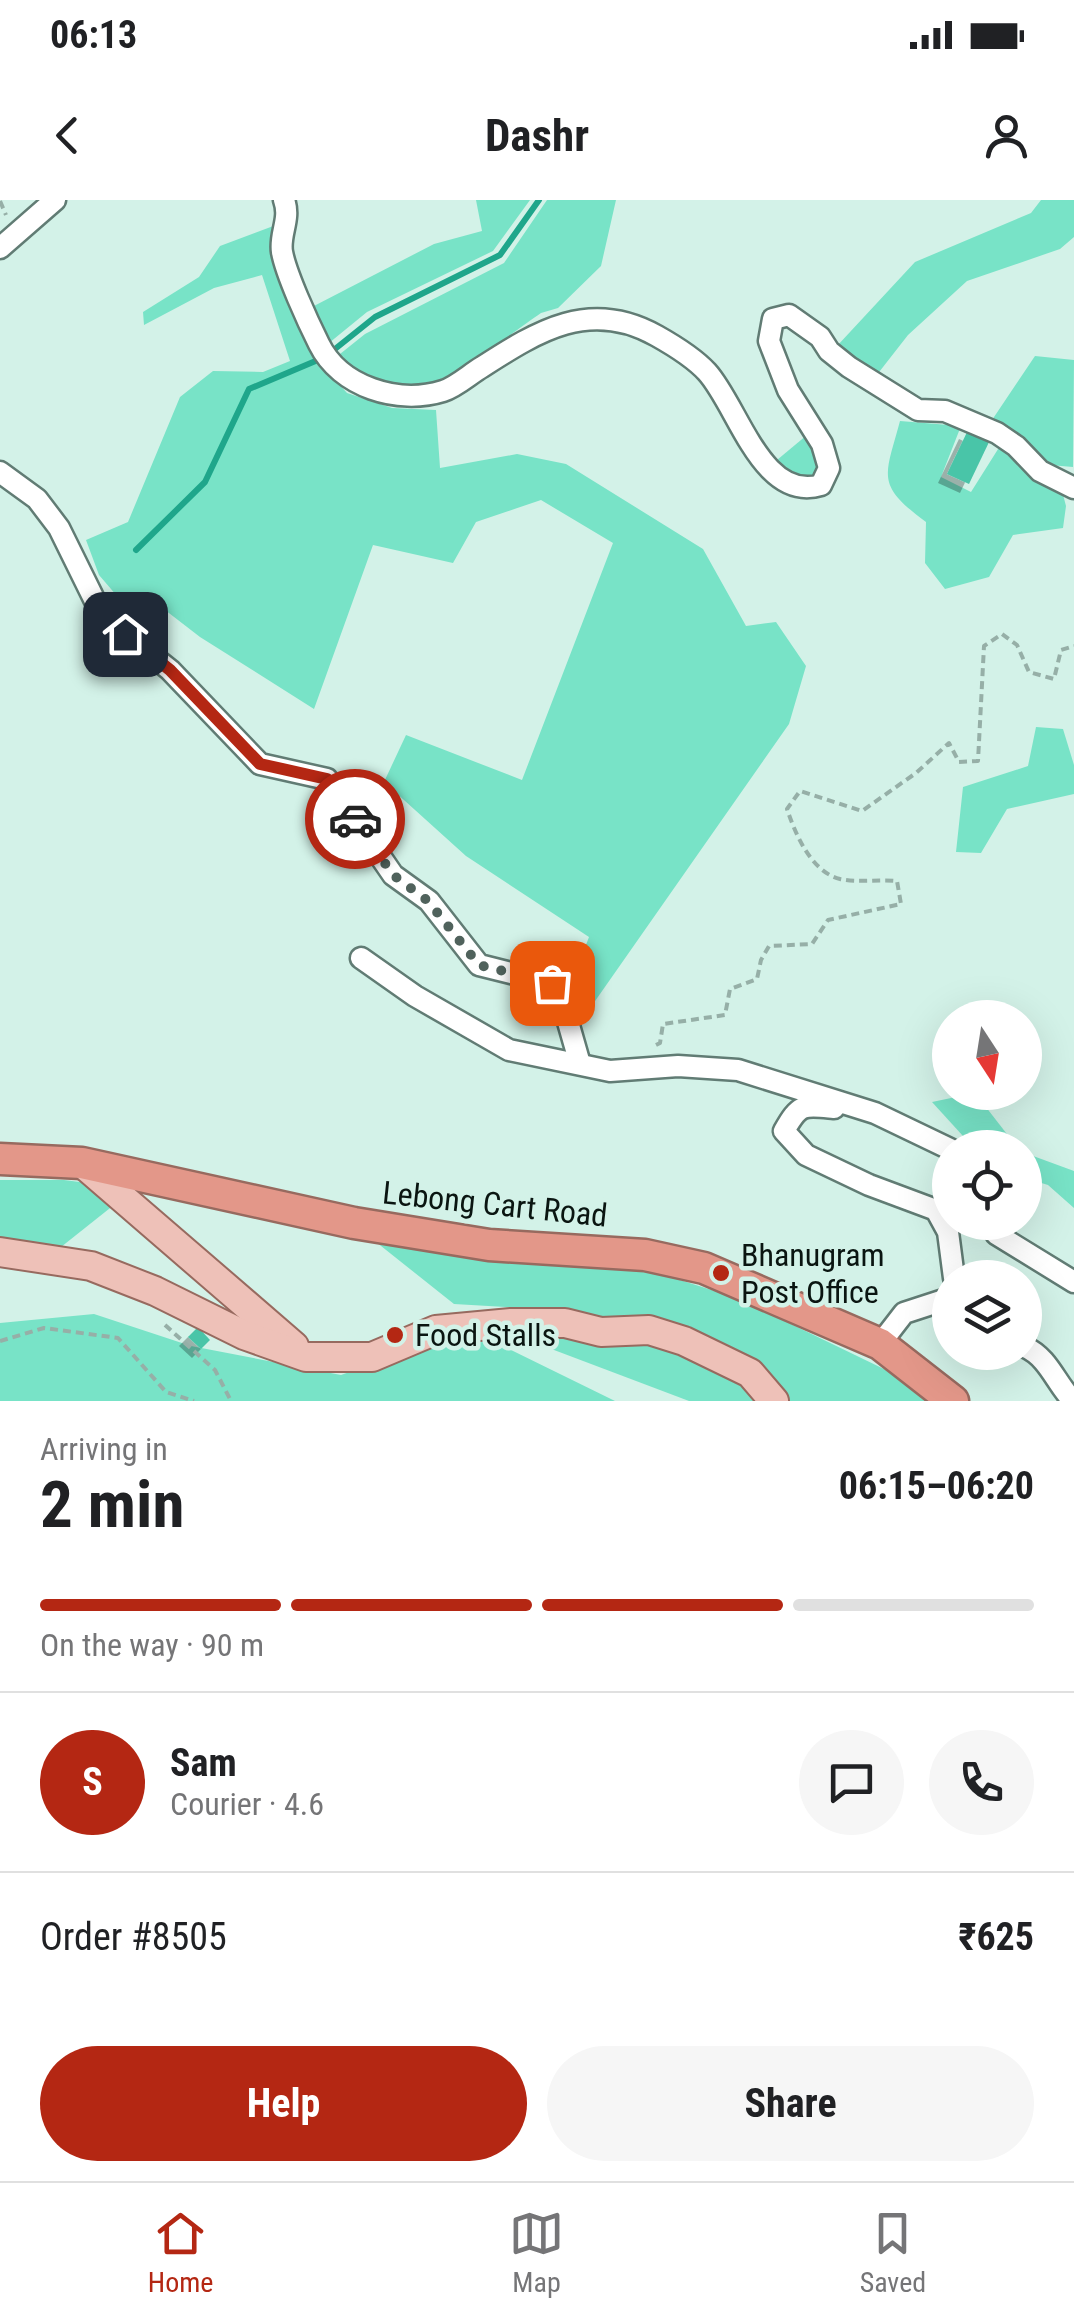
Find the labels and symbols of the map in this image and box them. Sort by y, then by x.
pin [83,592,168,677]
courier [305,769,405,869]
pin [510,941,595,1026]
north arrow [932,1000,1042,1110]
street label: Lebong Cart Road [381,1173,609,1235]
place label: Bhanugram Post Office [741,1236,885,1311]
marker: Bhanugram Post Office [710,1262,732,1284]
place label: Food Stalls [415,1316,556,1354]
marker: Food Stalls [384,1324,406,1346]

